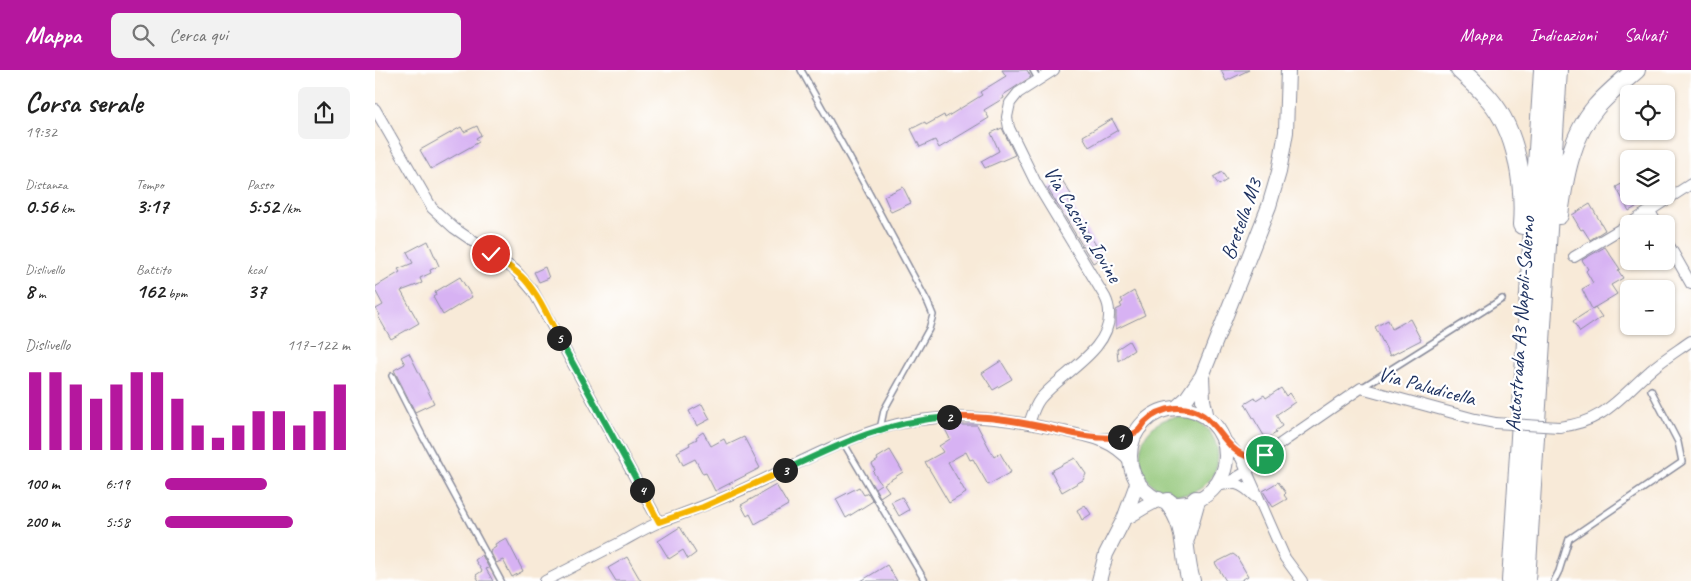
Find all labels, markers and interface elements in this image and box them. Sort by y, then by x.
search box [111,13,461,58]
text: Mappa [25,20,81,50]
icon: search [129,21,157,49]
text: Cerca qui [169,23,228,47]
text: Mappa [1460,24,1502,46]
text: Indicazioni [1530,24,1596,46]
text: Salvati [1624,24,1666,46]
text: Corsa serale [25,85,143,120]
map controls [1620,85,1675,335]
button: locate [1620,85,1675,140]
button: share [298,87,350,139]
text: 19:32 [25,122,57,142]
button: layers [1620,150,1675,205]
street label: Via Cascina Iovine [1038,161,1128,288]
street label: Bretella M3 [1214,173,1268,263]
text: Distanza [25,176,67,193]
text: Tempo [136,176,164,193]
text: Passo [247,176,274,193]
text: 0.56 [25,193,58,219]
text: 3:17 [136,193,168,219]
text: 5:52 [247,193,279,219]
text: km [58,200,75,217]
text: /km [279,200,301,217]
street label: Autostrada A3 Napoli-Salerno [1500,214,1541,433]
button: + [1620,215,1675,270]
pin [470,233,512,275]
icon: check [477,240,505,268]
text: Dislivello [25,261,65,278]
text: Battito [136,261,171,278]
text: kcal [247,261,266,278]
text: 8 [25,278,34,304]
text: 162 [136,278,165,304]
text: 37 [247,278,266,304]
button: − [1620,280,1675,335]
text: m [34,285,46,302]
text: bpm [165,285,187,302]
pin: 5 [547,326,571,350]
text: 5 [556,330,563,347]
text: Dislivello [25,335,70,355]
text: 117–122 m [287,335,350,355]
street label: Via Paludicella [1376,361,1480,412]
pin: 2 [937,404,961,430]
text: 2 [946,409,953,426]
pin: 1 [1107,424,1133,450]
text: 1 [1117,429,1124,446]
pin [1244,434,1286,476]
icon: arrive [1251,441,1279,469]
pin: 3 [773,458,797,482]
text: 3 [782,462,789,479]
text: 100 m [25,474,60,494]
text: 6:19 [105,474,130,494]
pin: 4 [629,478,655,502]
text: 4 [639,482,646,499]
text: 200 m [25,512,60,532]
text: 5:58 [105,512,130,532]

